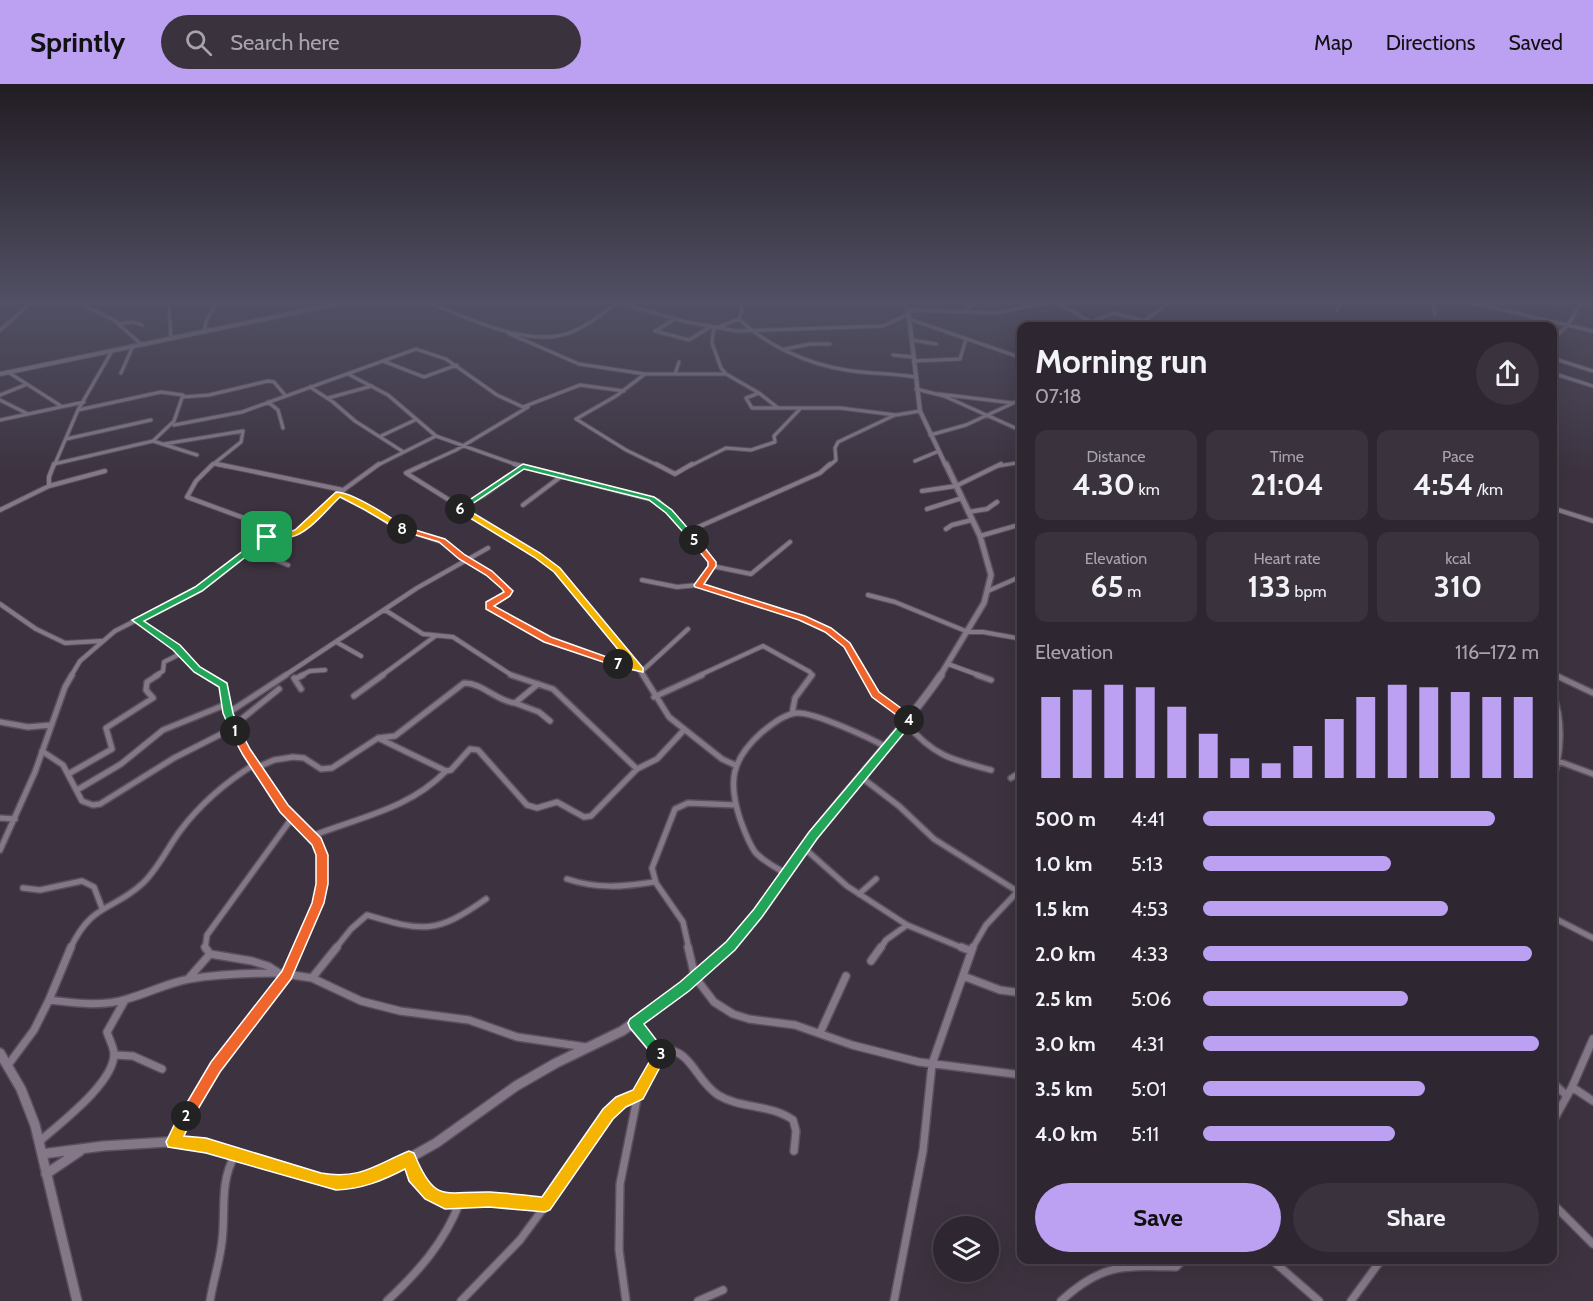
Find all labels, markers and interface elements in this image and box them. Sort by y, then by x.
search box [161,15,581,69]
text: Sprintly [30,25,125,59]
icon: search [182,26,215,59]
text: Search here [230,29,340,56]
text: Map [1314,30,1353,55]
text: Directions [1386,30,1475,55]
text: Saved [1508,30,1563,55]
text: Morning run [1035,341,1207,381]
button: share [1476,342,1539,405]
text: 07:18 [1035,384,1082,408]
text: Distance [1087,447,1145,466]
text: Time [1270,447,1304,466]
text: Pace [1442,447,1474,466]
text: 4.30 [1072,466,1135,503]
text: 21:04 [1250,466,1324,503]
text: 4:54 [1413,466,1473,503]
text: km [1135,480,1160,499]
text: /km [1473,480,1503,499]
pin: 6 [445,494,475,524]
text: 6 [456,499,465,518]
pin [241,511,292,562]
pin: 8 [387,514,417,544]
text: 8 [397,519,407,538]
icon: arrive [250,520,283,553]
pin: 5 [679,525,709,555]
text: 5 [690,530,698,549]
text: Elevation [1085,549,1147,568]
text: Heart rate [1254,549,1320,568]
text: kcal [1445,549,1471,568]
text: 65 [1091,568,1124,605]
text: 133 [1248,568,1291,605]
text: 310 [1434,568,1482,605]
text: m [1124,582,1141,601]
text: bpm [1291,582,1326,601]
text: Elevation [1035,640,1113,664]
text: 116–172 m [1455,640,1539,664]
pin: 7 [603,649,633,679]
text: 7 [614,654,622,673]
pin: 4 [894,705,924,735]
text: 4 [904,710,914,729]
pin: 1 [220,716,250,746]
text: 1 [232,721,238,740]
text: 500 m [1035,807,1096,831]
text: 4:41 [1131,807,1165,831]
text: 1.0 km [1035,852,1092,876]
text: 5:13 [1131,852,1163,876]
text: 1.5 km [1035,897,1089,921]
text: 4:53 [1131,897,1168,921]
text: 2.0 km [1035,942,1096,966]
text: 4:33 [1131,942,1168,966]
text: 2.5 km [1035,987,1092,1011]
text: 5:06 [1131,987,1171,1011]
text: 3.0 km [1035,1032,1096,1056]
text: 4:31 [1131,1032,1164,1056]
pin: 3 [646,1039,676,1069]
text: 3 [657,1044,665,1063]
text: 3.5 km [1035,1077,1093,1101]
text: 5:01 [1131,1077,1166,1101]
pin: 2 [171,1101,201,1131]
text: 2 [182,1106,190,1125]
text: 4.0 km [1035,1122,1097,1146]
text: 5:11 [1131,1122,1159,1146]
button: Save [1035,1183,1281,1252]
button: Share [1293,1183,1539,1252]
map controls [933,1216,999,1282]
button: layers [933,1216,999,1282]

